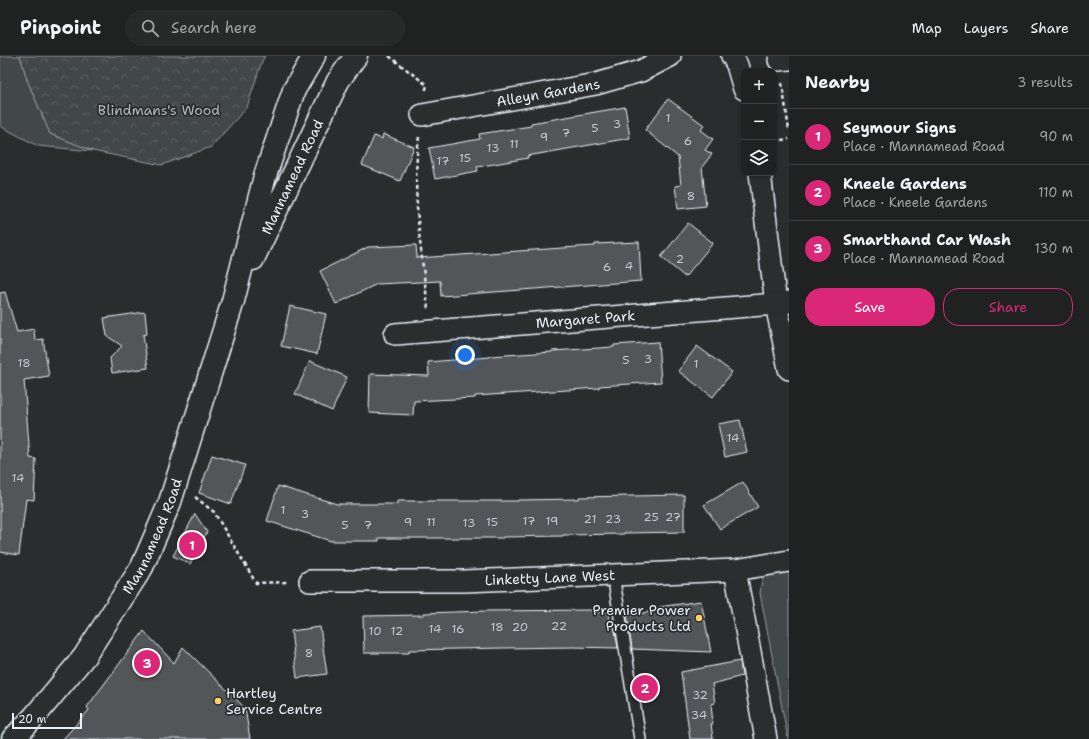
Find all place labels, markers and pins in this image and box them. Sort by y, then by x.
pin: 1 [179,530,205,560]
place label: Premier Power Products Ltd [592,601,691,635]
marker: Premier Power Products Ltd [694,613,704,623]
pin: 3 [134,648,160,678]
pin: 2 [632,673,658,703]
place label: Hartley Service Centre [226,684,323,718]
marker: Hartley Service Centre [213,696,223,706]

